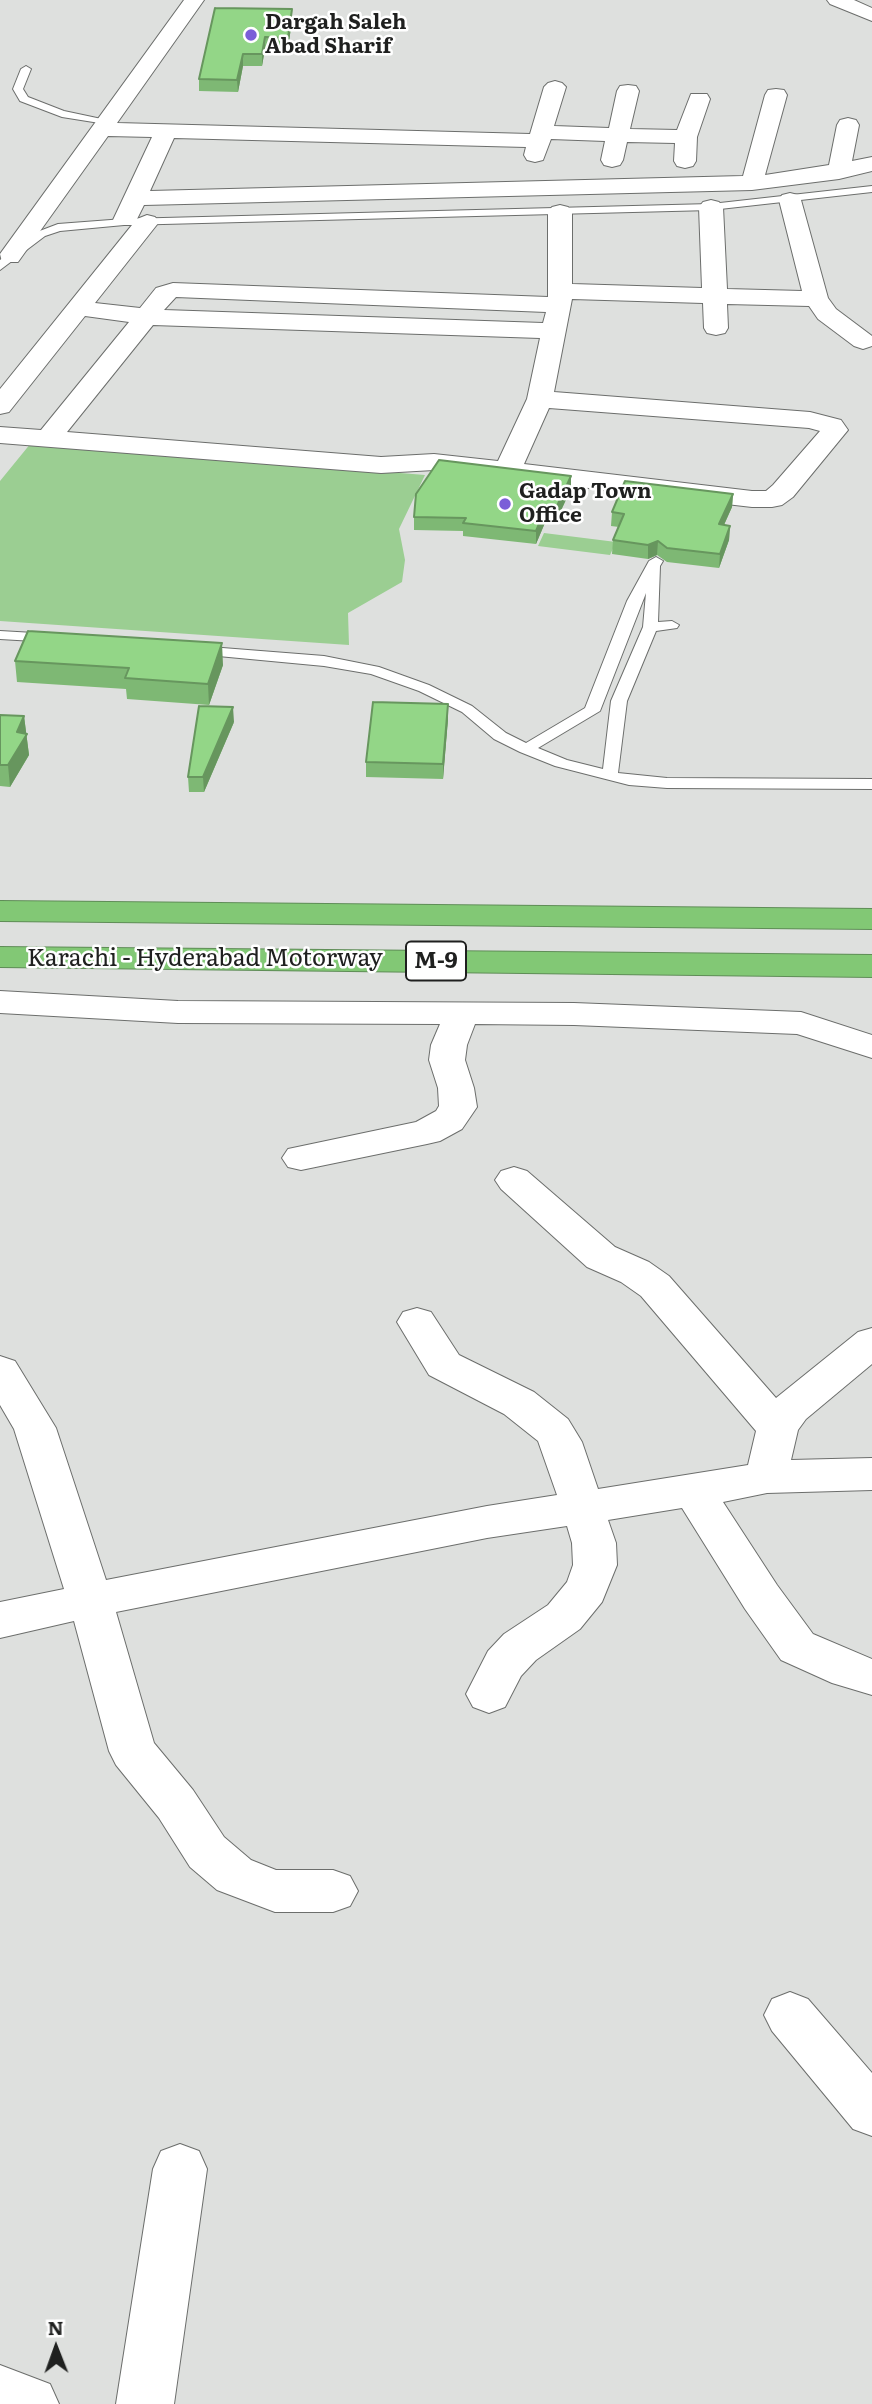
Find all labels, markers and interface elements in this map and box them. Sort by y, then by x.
place label: Dargah Saleh Abad Sharif [265,10,407,60]
marker: Dargah Saleh Abad Sharif [243,27,259,43]
place label: Gadap Town Office [519,479,652,529]
marker: Gadap Town Office [497,496,513,512]
road number: M-9 [406,942,466,980]
street label: Karachi - Hyderabad Motorway [27,945,383,973]
north arrow [21,2313,91,2383]
text: N [47,2313,64,2341]

